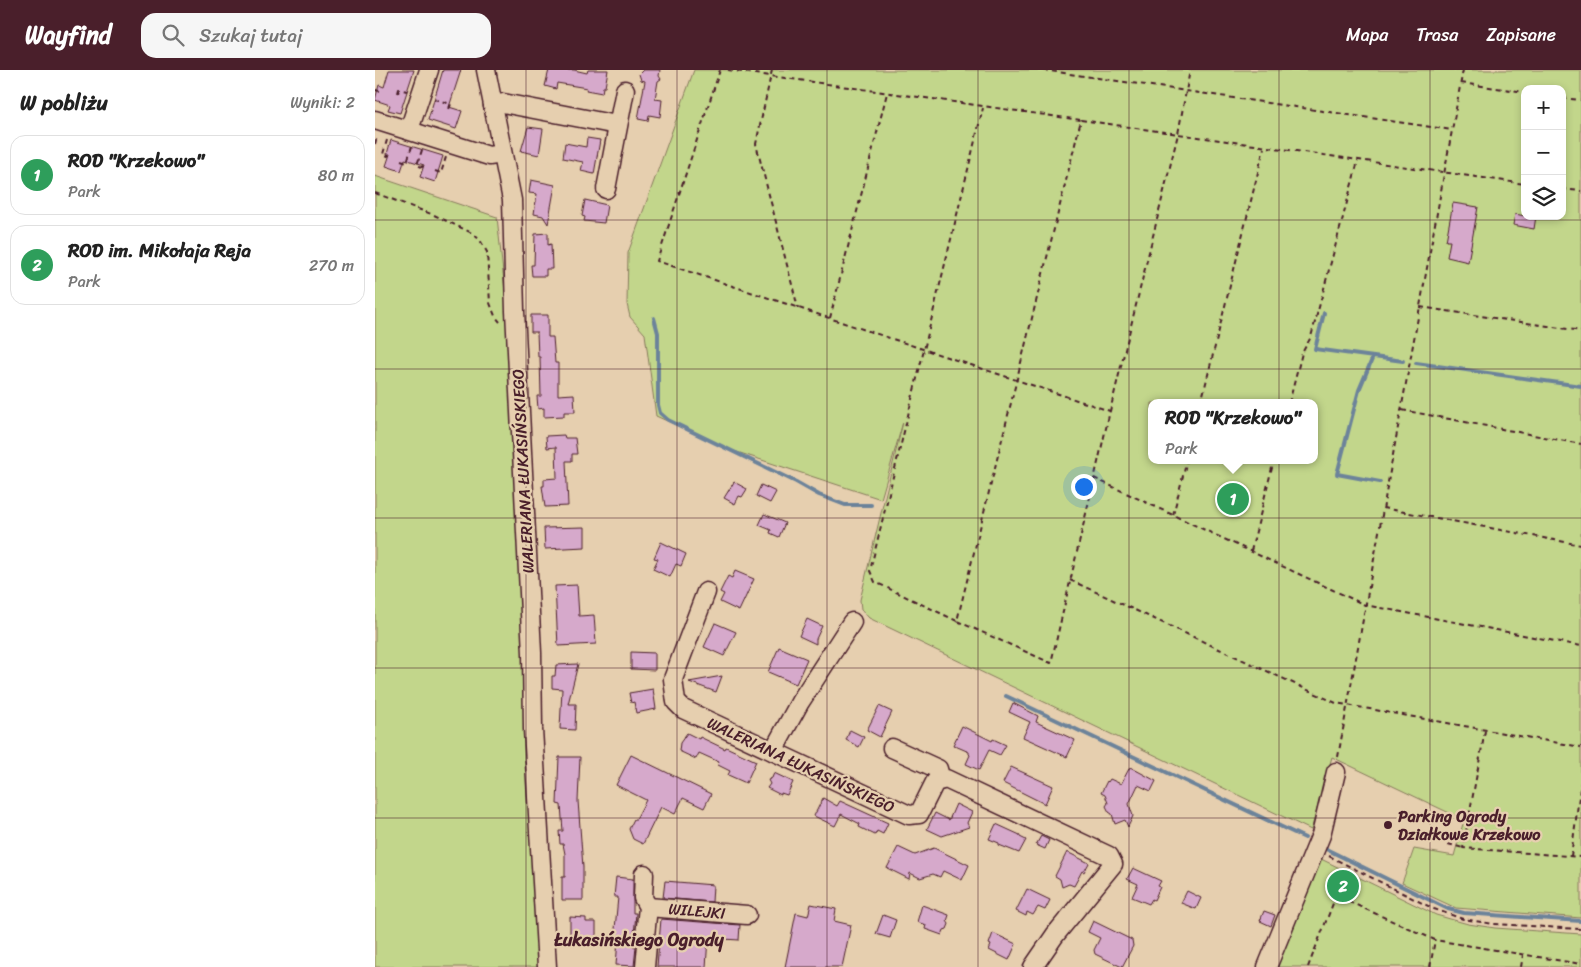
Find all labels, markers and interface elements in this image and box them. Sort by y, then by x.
search box [141,13,491,58]
text: Wayfind [25,14,111,56]
text: Szukaj tutaj [199,19,303,52]
text: Mapa [1346,19,1388,51]
text: Trasa [1416,19,1458,51]
text: Zapisane [1486,19,1556,51]
icon: search [159,21,187,49]
text: W pobliżu [20,84,108,122]
map controls [1521,85,1566,220]
button: + [1521,85,1566,130]
text: Wyniki: 2 [290,88,355,117]
button: − [1521,130,1566,175]
text: ROD "Krzekowo" [68,144,204,177]
text: 1 [34,161,40,190]
text: 80 m [318,161,354,190]
button: layers [1521,175,1566,220]
text: Park [68,177,101,206]
text: ROD im. Mikołaja Reja [68,234,251,267]
text: 2 [32,251,42,280]
text: 270 m [309,251,354,280]
text: Park [68,267,101,296]
street label: WALERIANA ŁUKASIŃSKIEGO [503,368,543,574]
popup [1148,399,1318,464]
text: ROD "Krzekowo" [1165,401,1301,434]
text: Park [1165,434,1198,463]
your location [1071,474,1097,500]
pin: 1 [1217,480,1249,518]
street label: WALERIANA ŁUKASIŃSKIEGO [702,709,900,821]
place label: Parking Ogrody Działkowe Krzekowo [1398,802,1541,849]
marker: Parking Ogrody Działkowe Krzekowo [1382,819,1394,831]
pin: 2 [1327,867,1359,905]
street label: WILEJKI [667,894,727,928]
district label: Łukasińskiego Ogrody [554,924,724,956]

